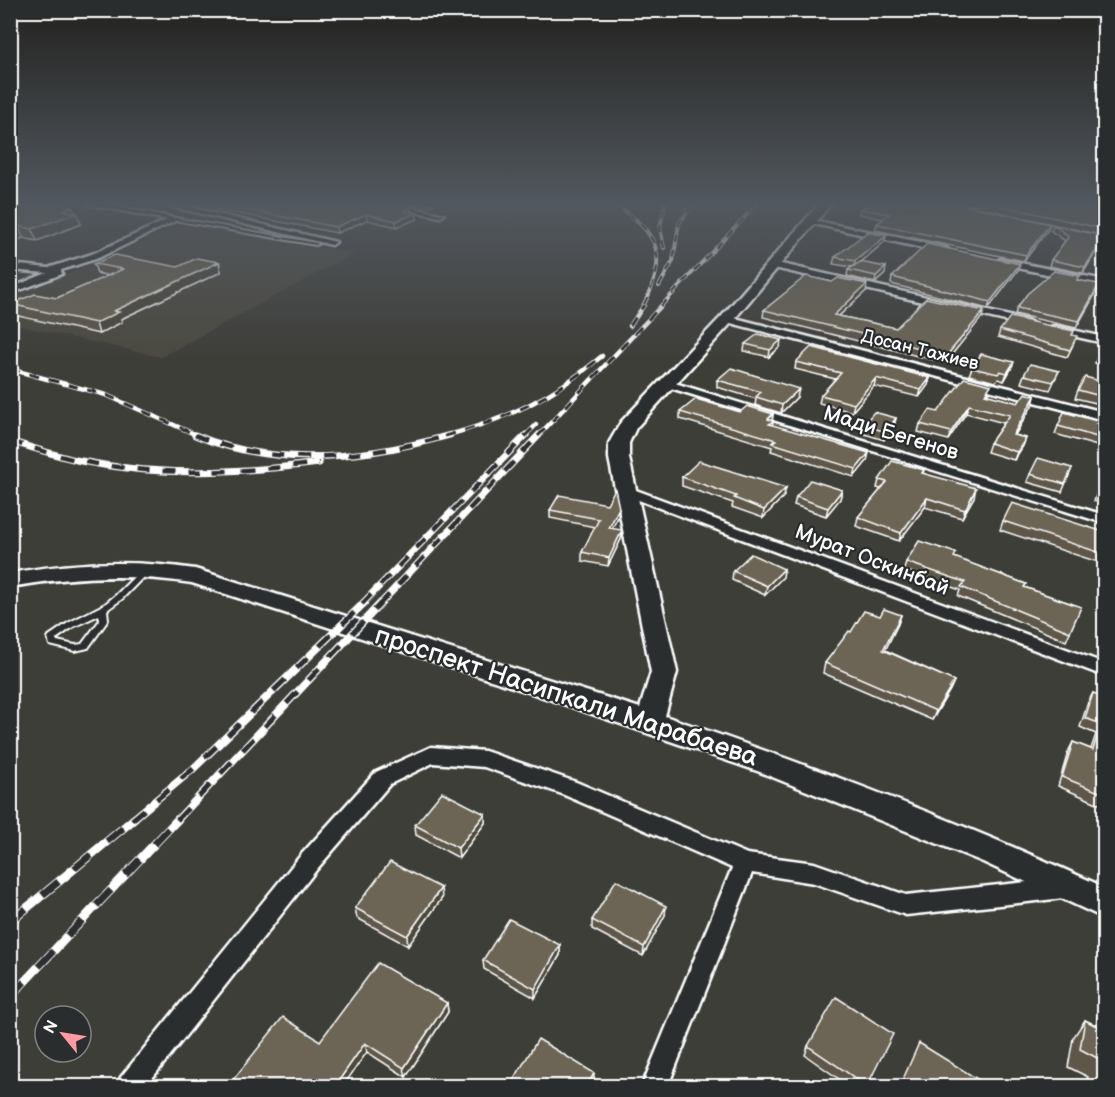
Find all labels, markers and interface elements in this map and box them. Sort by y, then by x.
street label: Досан Тажиев [859,325,981,375]
street label: Мади Бегенов [820,401,962,465]
street label: Мурат Оскинбай [791,519,953,601]
street label: проспект Насипкали Марабаева [371,620,761,774]
north arrow [33,1004,93,1064]
text: N [40,1017,63,1037]

